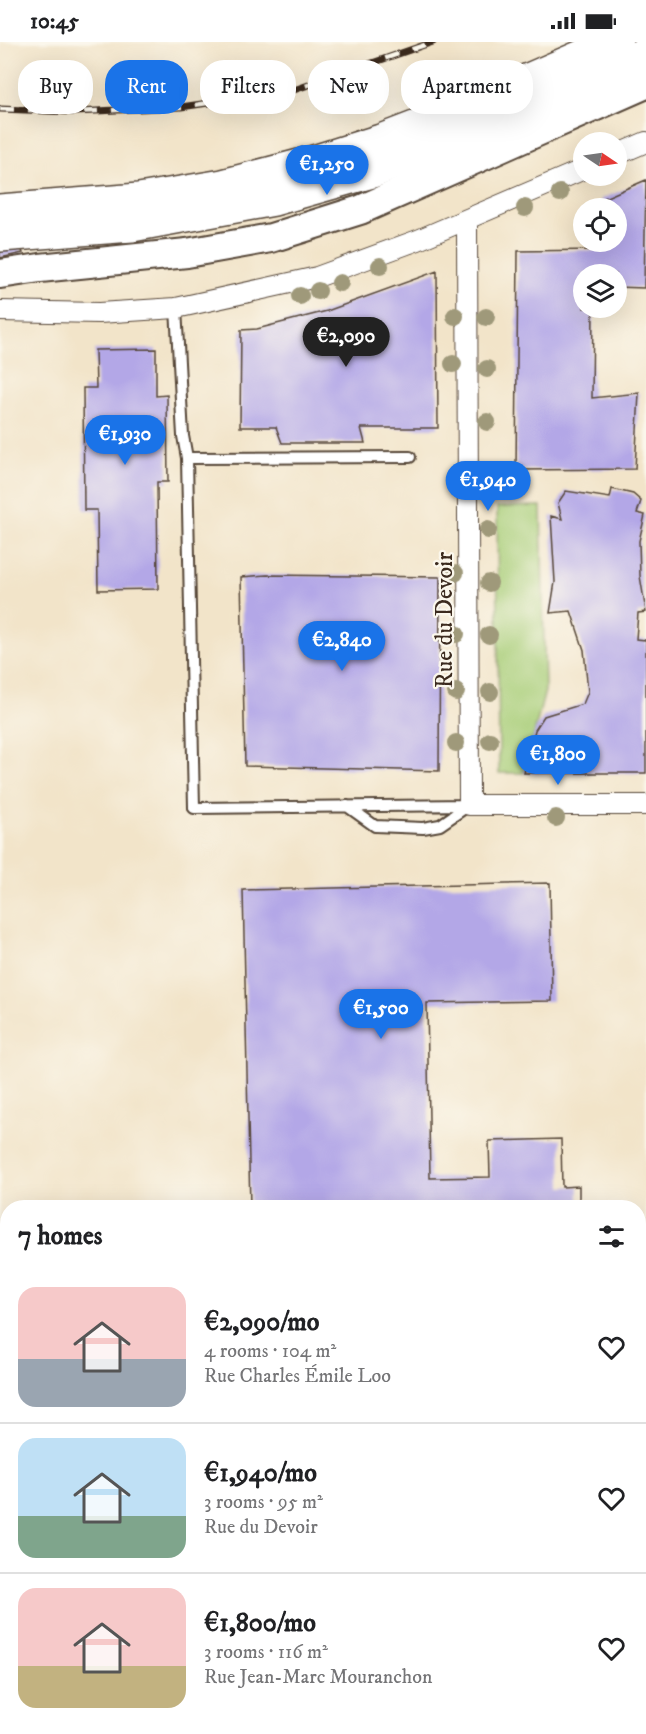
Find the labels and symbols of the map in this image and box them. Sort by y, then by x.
north arrow [573,132,627,186]
pin: €1,250 [278,145,376,196]
pin: €2,090 [297,317,395,368]
pin: €1,930 [76,415,174,466]
pin: €1,940 [439,461,537,512]
street label: Rue du Devoir [430,552,460,688]
pin: €2,840 [293,621,391,672]
pin: €1,800 [509,735,607,786]
pin: €1,500 [332,989,430,1040]

